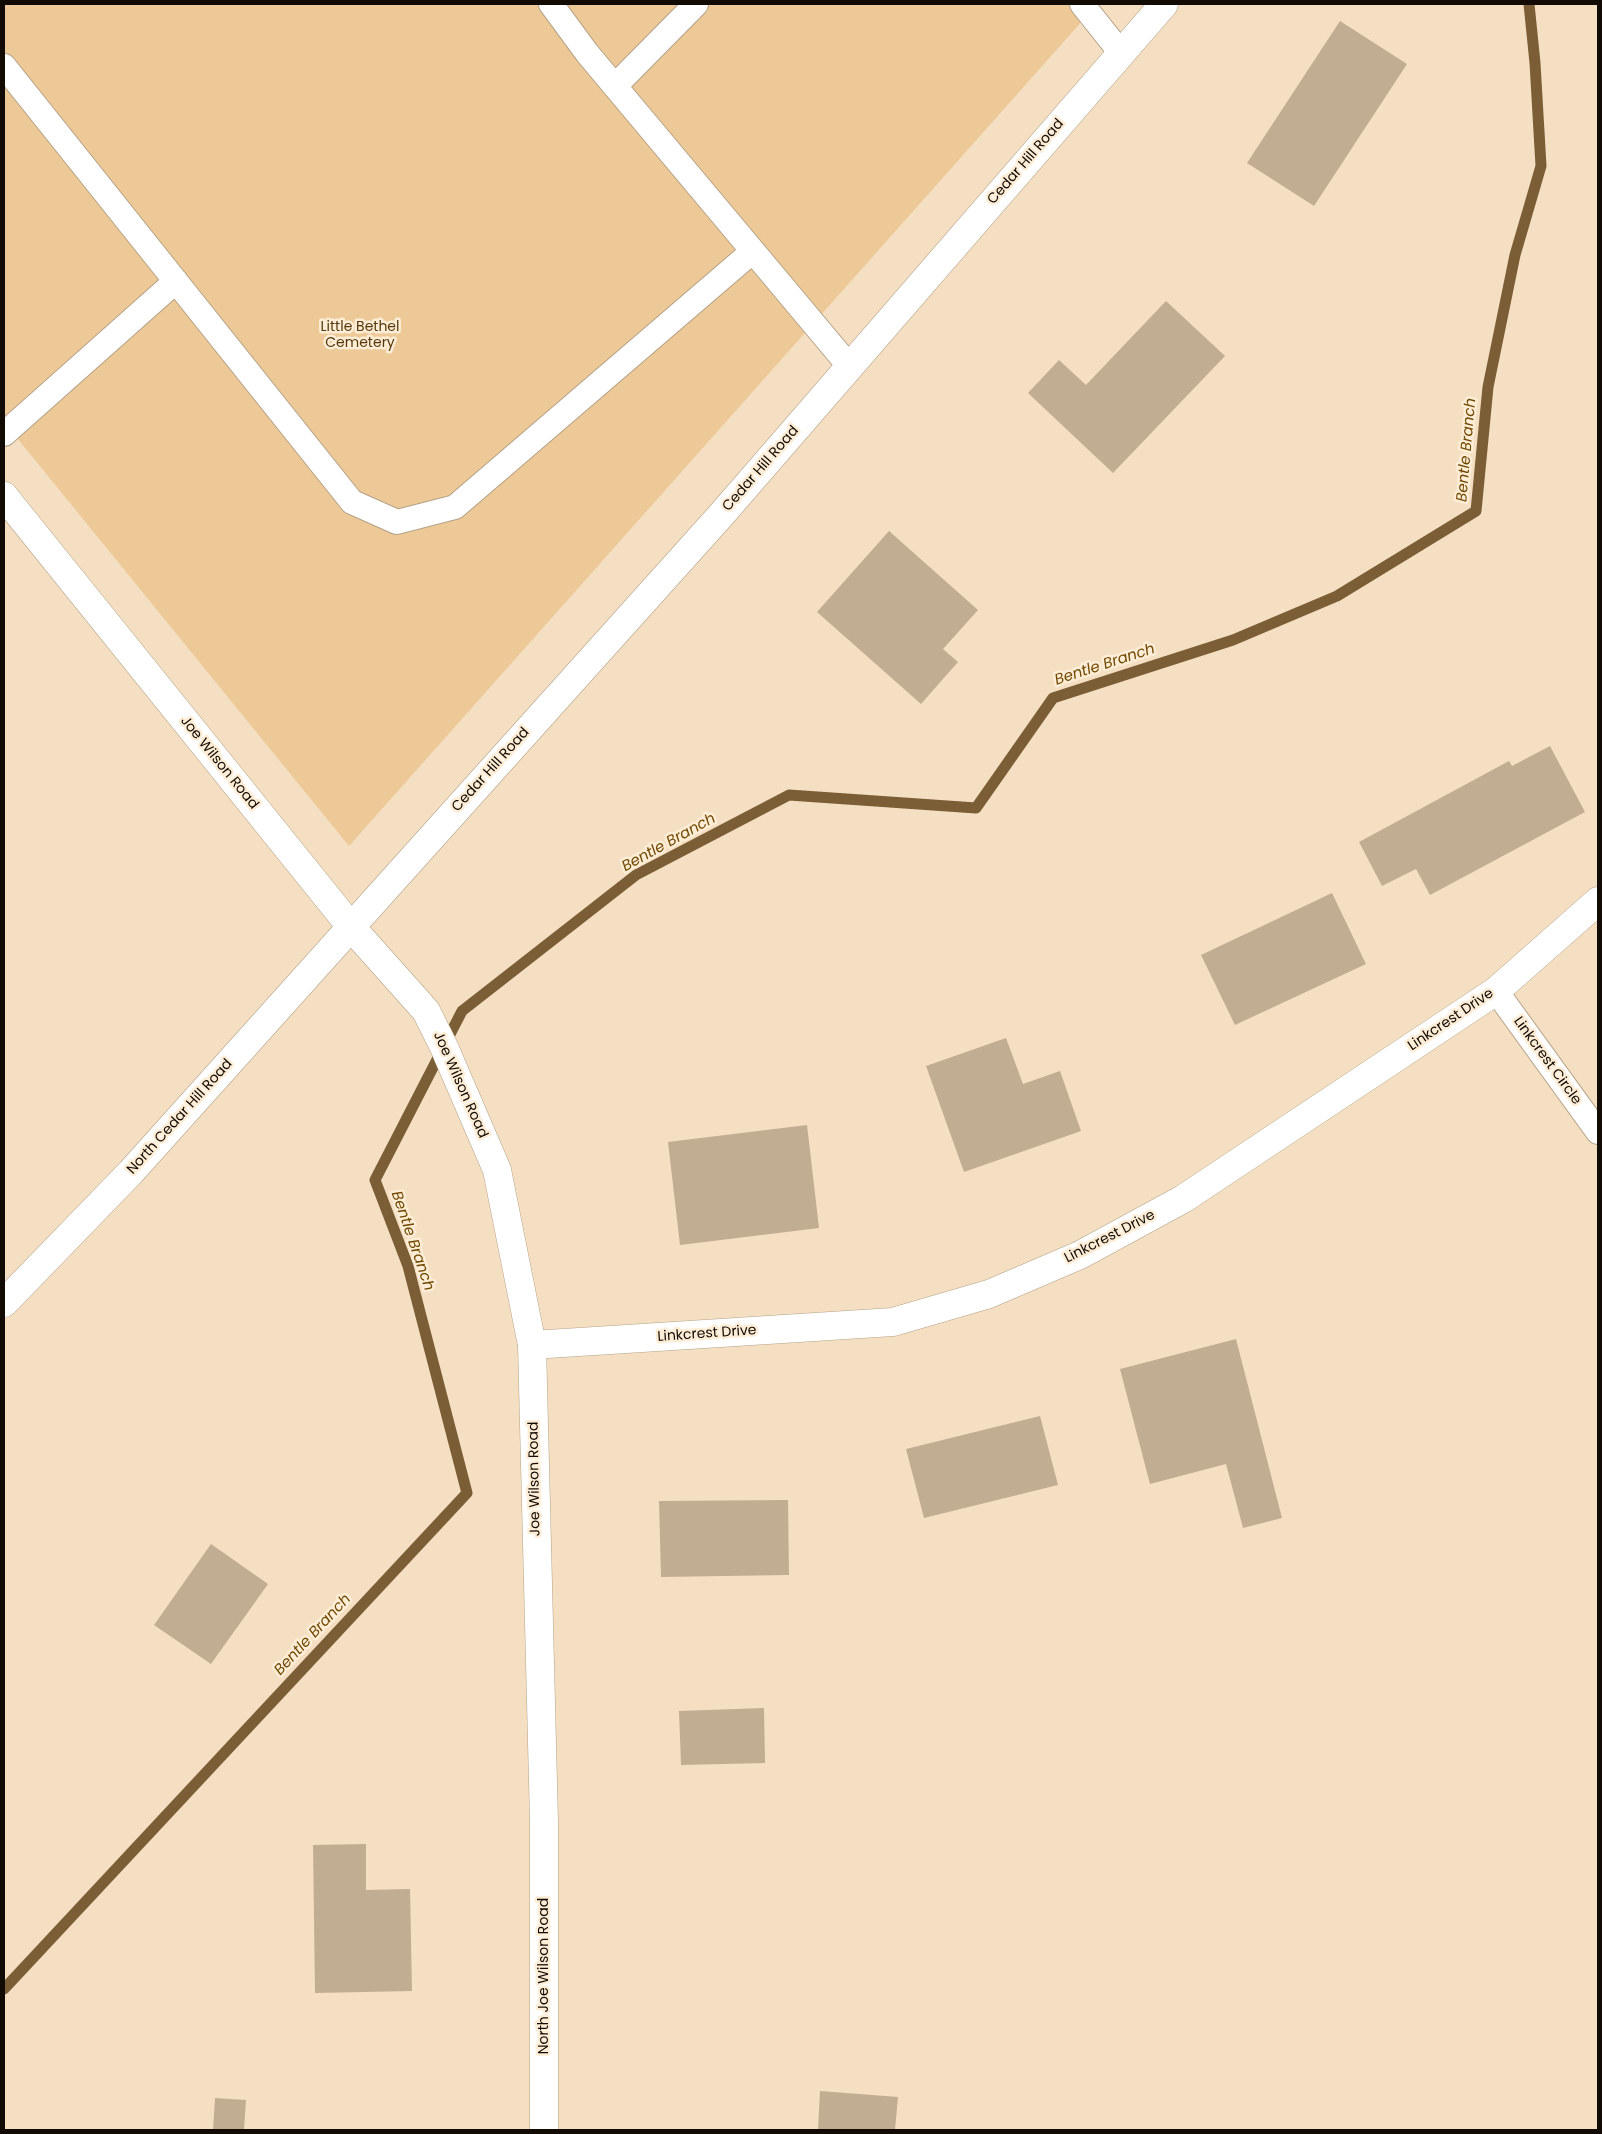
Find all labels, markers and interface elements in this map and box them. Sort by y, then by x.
street label: Cedar Hill Road [984,116,1068,208]
park label: Little Bethel Cemetery [321,319,399,352]
water label: Bentle Branch [1453,397,1481,503]
street label: Cedar Hill Road [719,423,803,515]
water label: Bentle Branch [1053,640,1157,690]
street label: Joe Wilson Road [176,713,262,813]
street label: Cedar Hill Road [449,724,533,816]
water label: Bentle Branch [619,810,719,876]
street label: Linkcrest Drive [1405,985,1497,1055]
street label: Linkcrest Circle [1510,1014,1584,1108]
street label: Joe Wilson Road [429,1029,491,1141]
street label: North Cedar Hill Road [124,1056,236,1178]
water label: Bentle Branch [387,1189,437,1293]
street label: Linkcrest Drive [1062,1207,1158,1267]
street label: Linkcrest Drive [657,1322,757,1346]
street label: Joe Wilson Road [526,1422,544,1536]
water label: Bentle Branch [271,1591,355,1679]
street label: North Joe Wilson Road [536,1898,552,2054]

